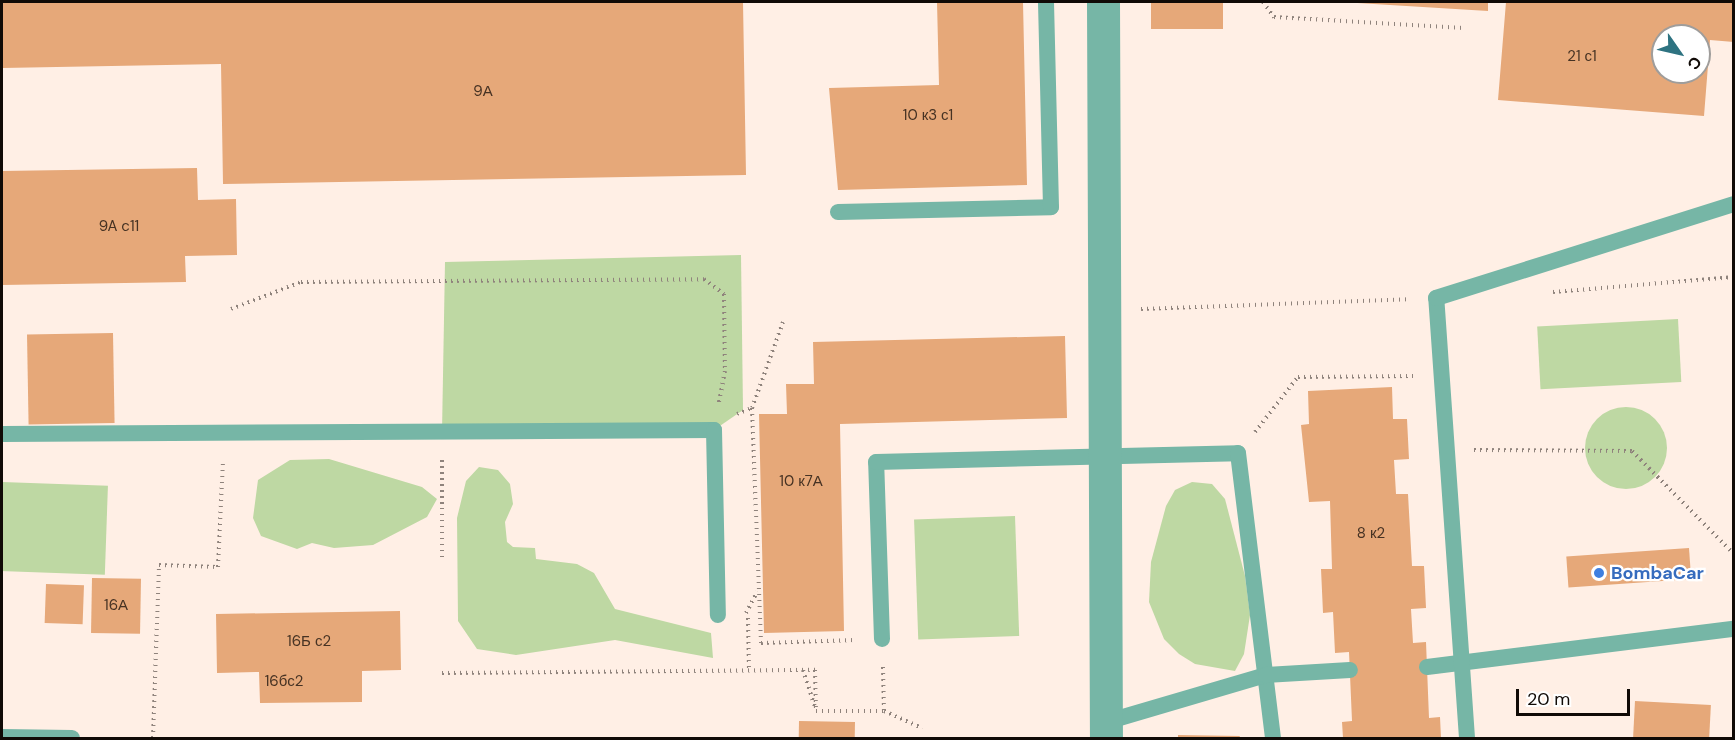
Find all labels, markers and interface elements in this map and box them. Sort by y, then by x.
north arrow [1651,24,1711,84]
house number: 21 с1 [1567,48,1597,66]
text: С [1683,53,1707,74]
house number: 9А [473,83,493,101]
house number: 10 к3 с1 [903,107,953,125]
house number: 9A c11 [99,218,139,236]
house number: 10 к7А [779,473,823,491]
house number: 8 к2 [1357,525,1385,543]
place label: BombaCar [1611,562,1704,584]
marker: BombaCar [1592,566,1606,580]
house number: 16А [104,597,128,615]
house number: 16Б с2 [287,633,331,651]
house number: 16бс2 [265,673,303,691]
scale bar [1519,677,1633,715]
text: 20 m [1527,687,1570,711]

